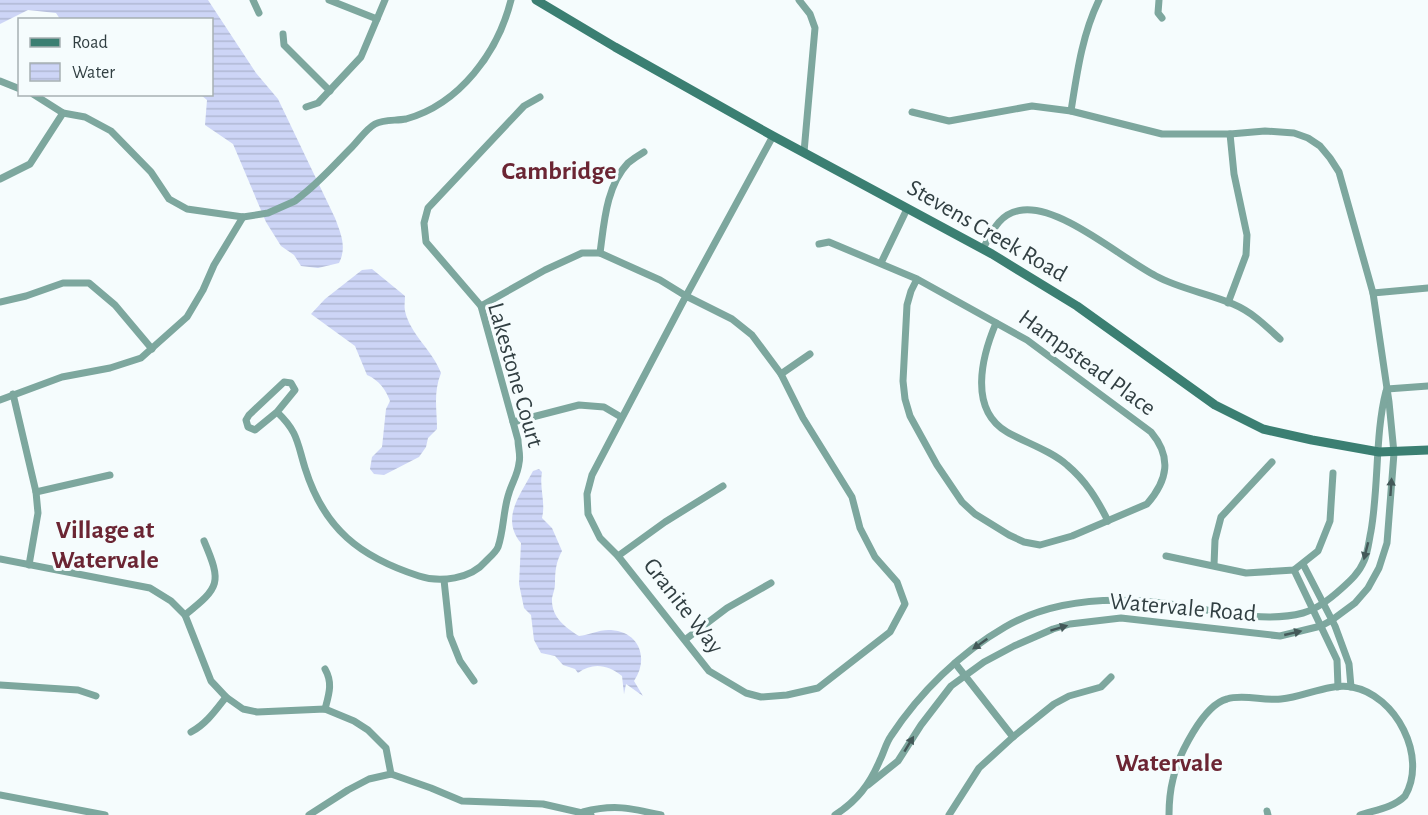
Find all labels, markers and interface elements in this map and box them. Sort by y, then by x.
legend [18,18,213,96]
text: Road [72,34,108,52]
text: Water [72,64,115,82]
district label: Cambridge [502,158,616,184]
street label: Stevens Creek Road [903,176,1071,286]
street label: Lakestone Court [483,300,547,450]
street label: Hampstead Place [1014,305,1160,421]
one-way arrow [1387,478,1396,497]
district label: Village at Watervale [51,517,159,573]
one-way arrow [1361,542,1371,560]
street label: Granite Way [638,554,728,658]
street label: Watervale Road [1109,590,1257,626]
one-way arrow [1050,623,1068,632]
one-way arrow [1284,628,1303,637]
one-way arrow [973,638,989,650]
one-way arrow [903,736,914,752]
district label: Watervale [1115,750,1223,776]

